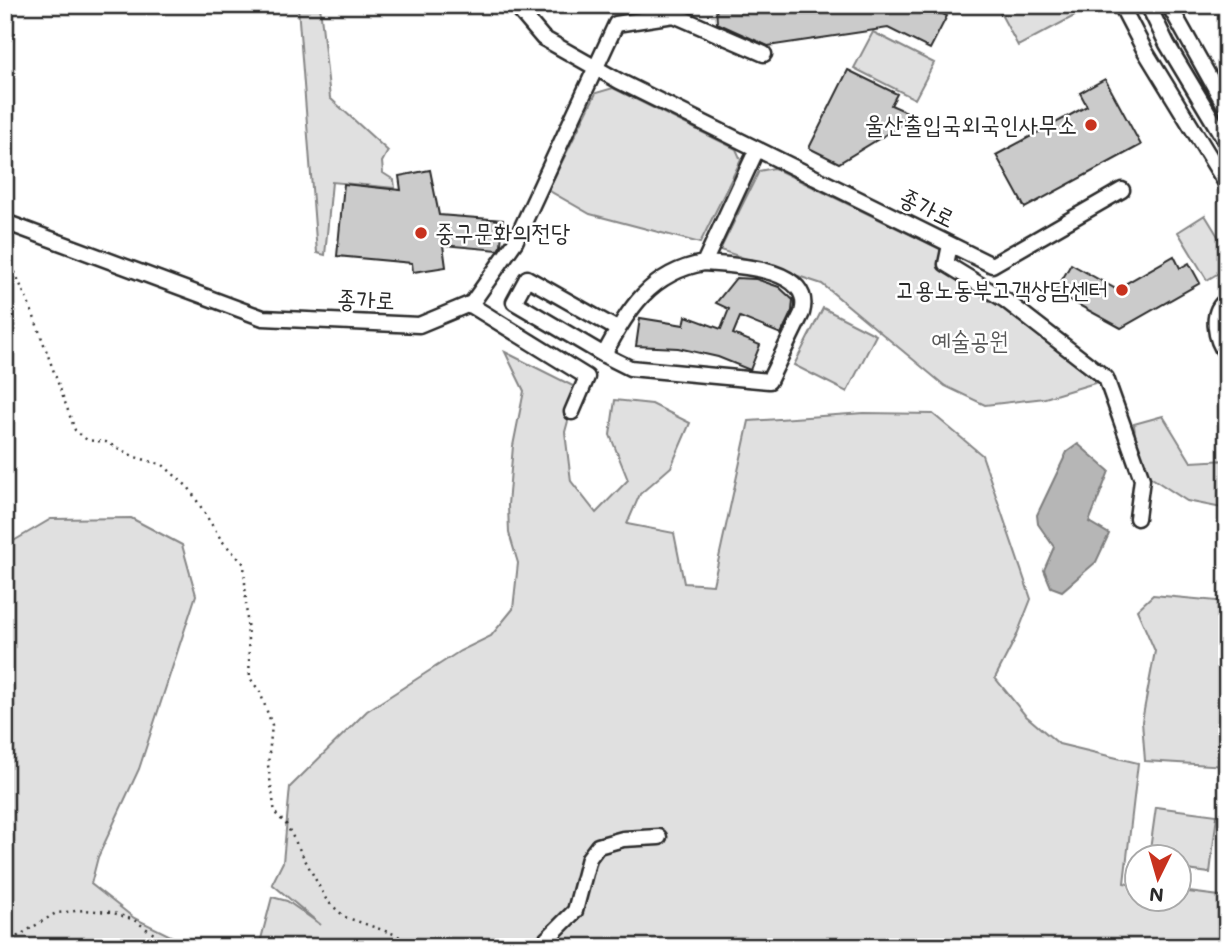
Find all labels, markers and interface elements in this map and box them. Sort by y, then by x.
place label: 울산출입국외국인사무소 [865,108,1077,139]
marker: 울산출입국외국인사무소 [1083,117,1099,133]
street label: 종가로 [895,180,960,233]
place label: 중구문화의전당 [435,216,570,247]
marker: 중구문화의전당 [413,225,429,241]
place label: 고용노동부고객상담센터 [896,273,1108,304]
street label: 종가로 [337,282,396,315]
marker: 고용노동부고객상담센터 [1114,282,1130,298]
park label: 예술공원 [931,324,1009,355]
north arrow [1124,844,1194,914]
text: N [1148,882,1165,909]

